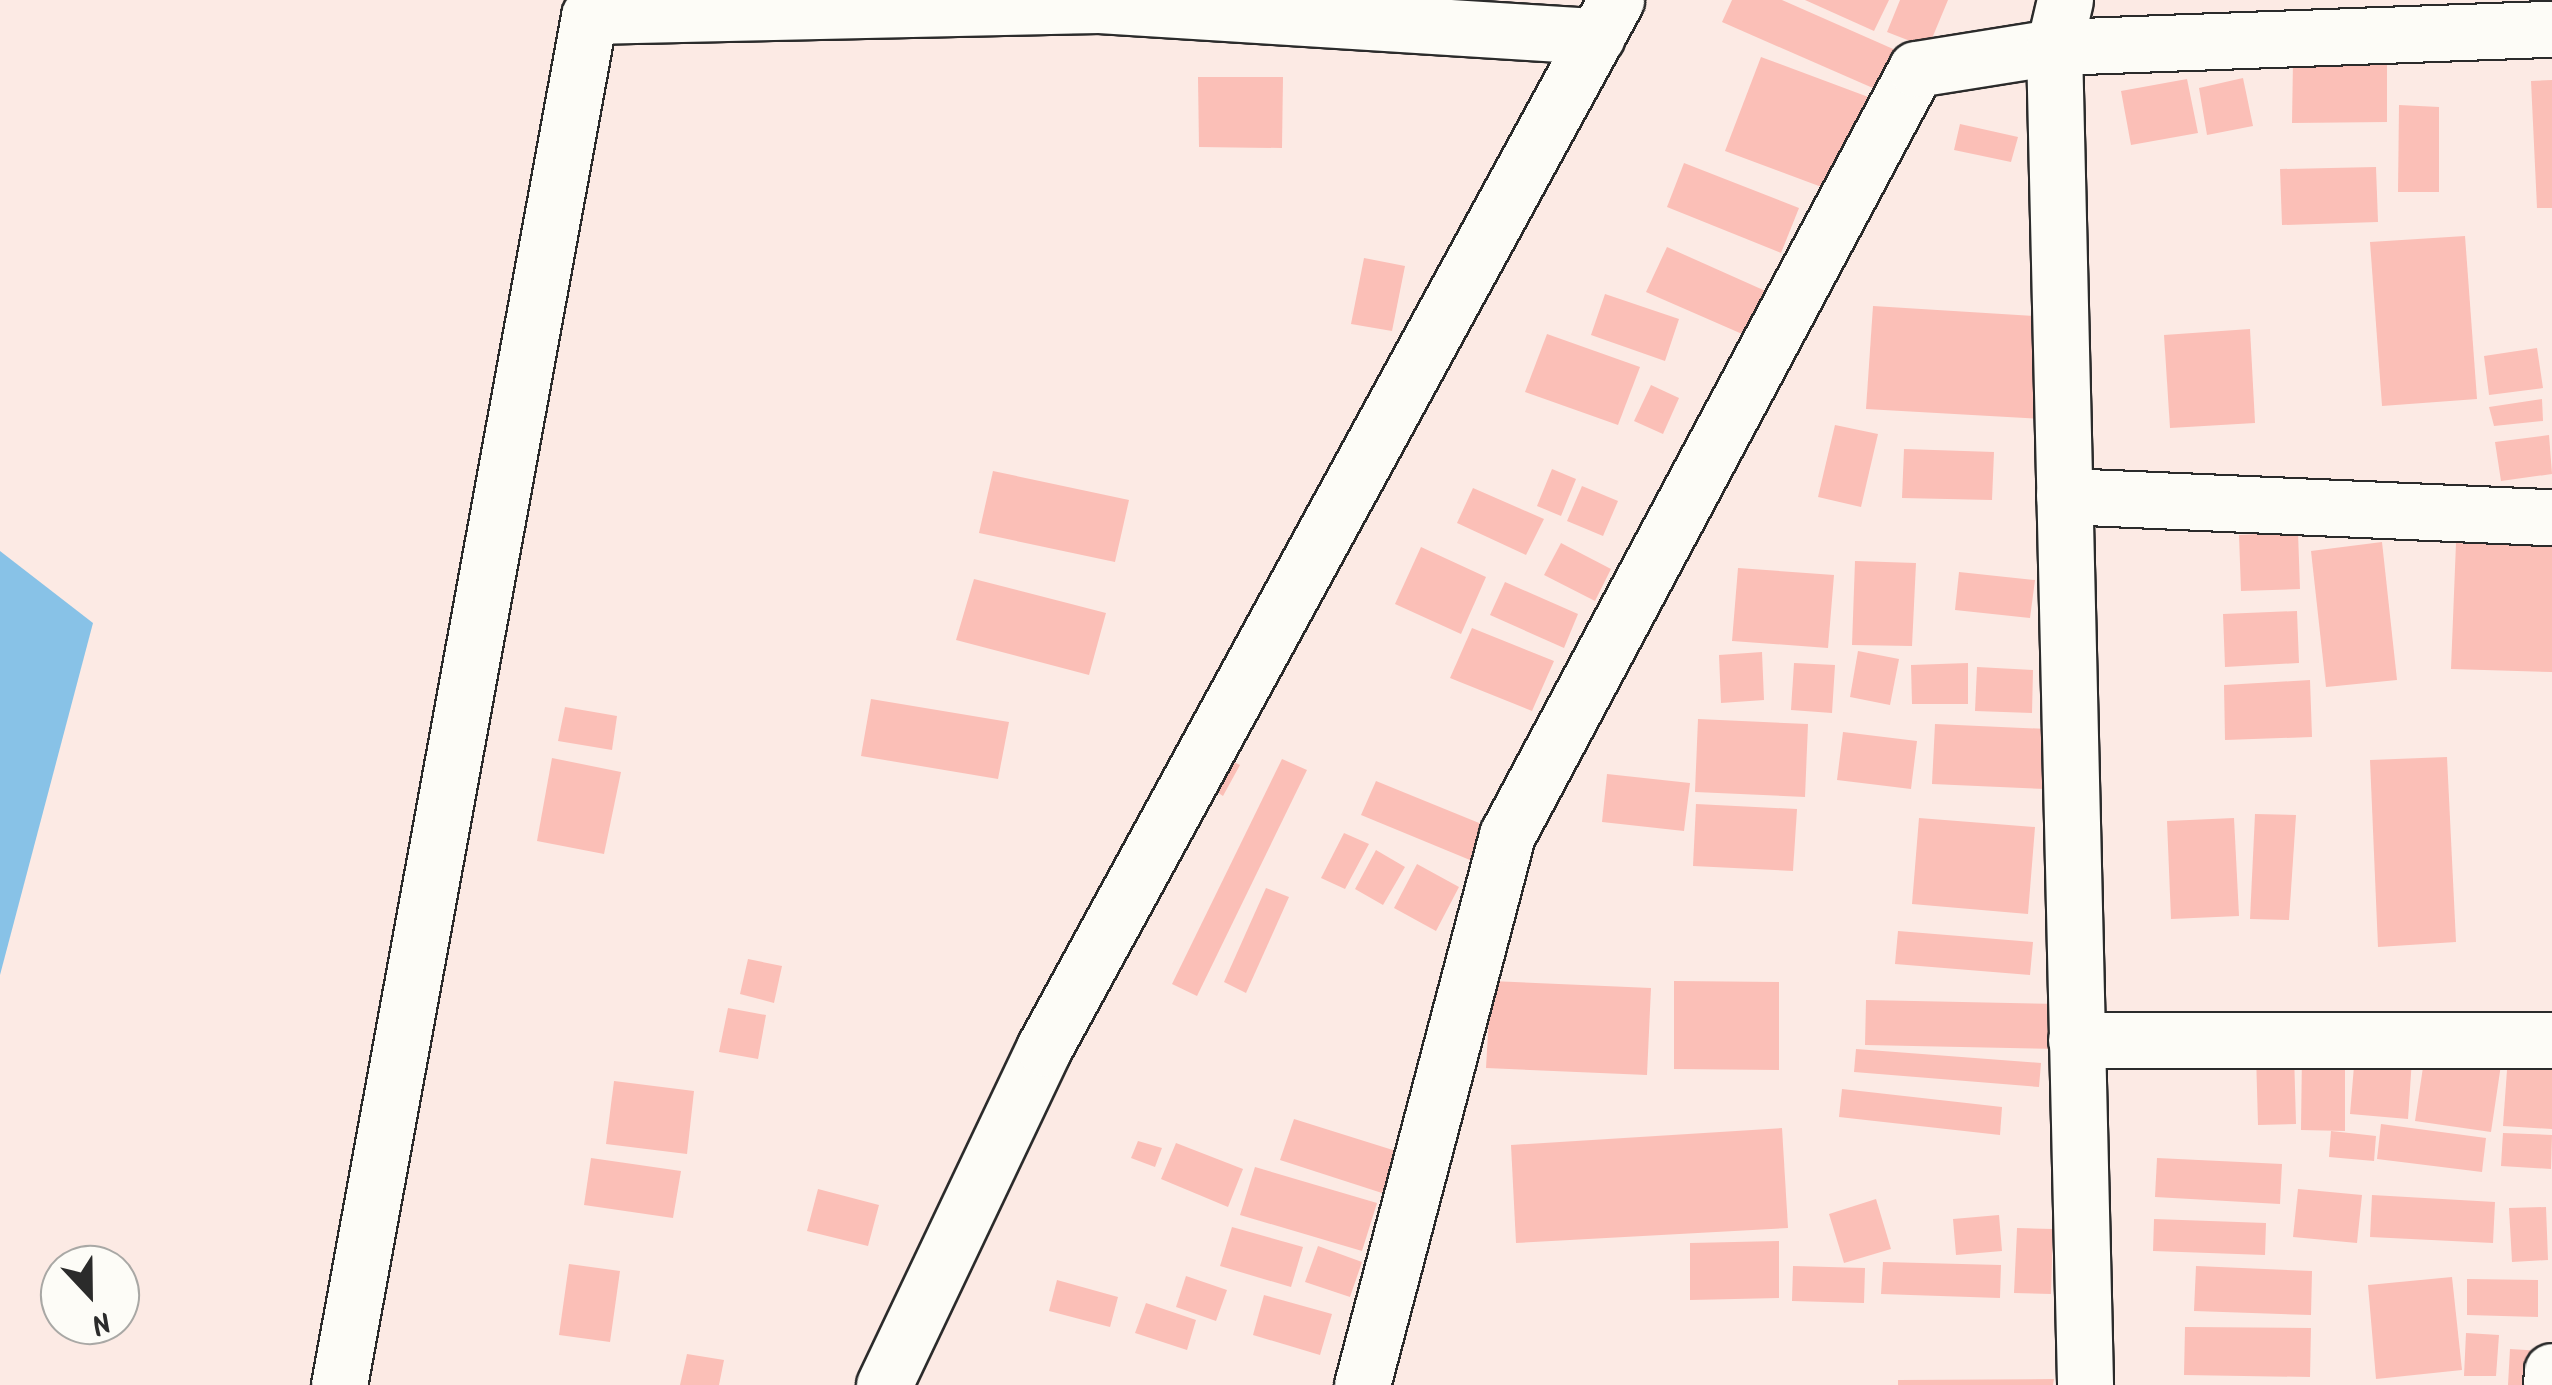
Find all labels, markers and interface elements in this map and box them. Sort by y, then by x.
north arrow [40,1245,140,1345]
text: N [84,1297,117,1346]

